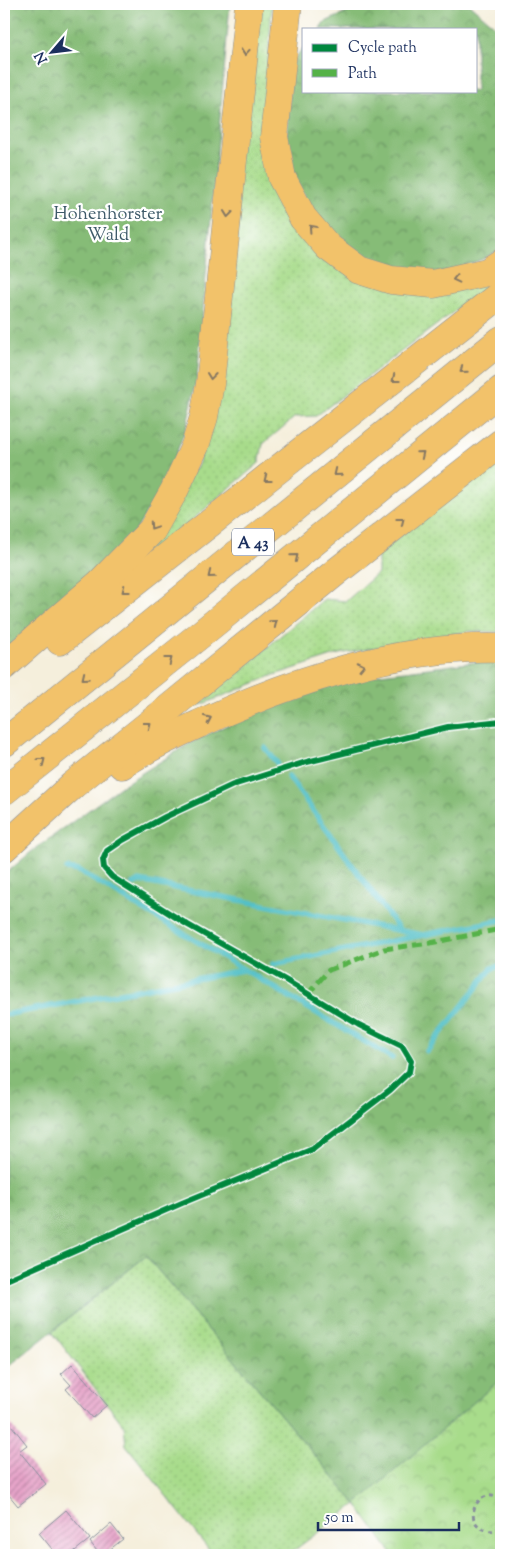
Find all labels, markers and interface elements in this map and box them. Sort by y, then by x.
north arrow [28,28,78,78]
legend [302,28,478,92]
text: Cycle path [348,38,417,59]
text: N [31,48,54,67]
one-way arrow [240,49,251,57]
text: Path [348,64,377,85]
park label: Hohenhorster Wald [54,202,163,249]
one-way arrow [223,210,234,218]
one-way arrow [308,225,317,234]
one-way arrow [451,273,460,284]
one-way arrow [460,365,469,374]
one-way arrow [206,372,217,380]
one-way arrow [392,374,401,382]
one-way arrow [415,452,424,460]
one-way arrow [334,467,343,475]
one-way arrow [263,474,272,483]
one-way arrow [395,518,405,527]
one-way arrow [150,520,160,529]
road number: A 43 [232,528,274,556]
one-way arrow [290,554,299,563]
one-way arrow [208,570,217,578]
one-way arrow [121,584,131,593]
one-way arrow [269,619,278,628]
one-way arrow [163,657,172,665]
one-way arrow [357,661,366,671]
one-way arrow [81,672,90,681]
one-way arrow [203,715,212,726]
one-way arrow [142,722,152,731]
one-way arrow [36,758,45,766]
scale bar [318,1499,459,1531]
text: 50 m [324,1508,354,1529]

